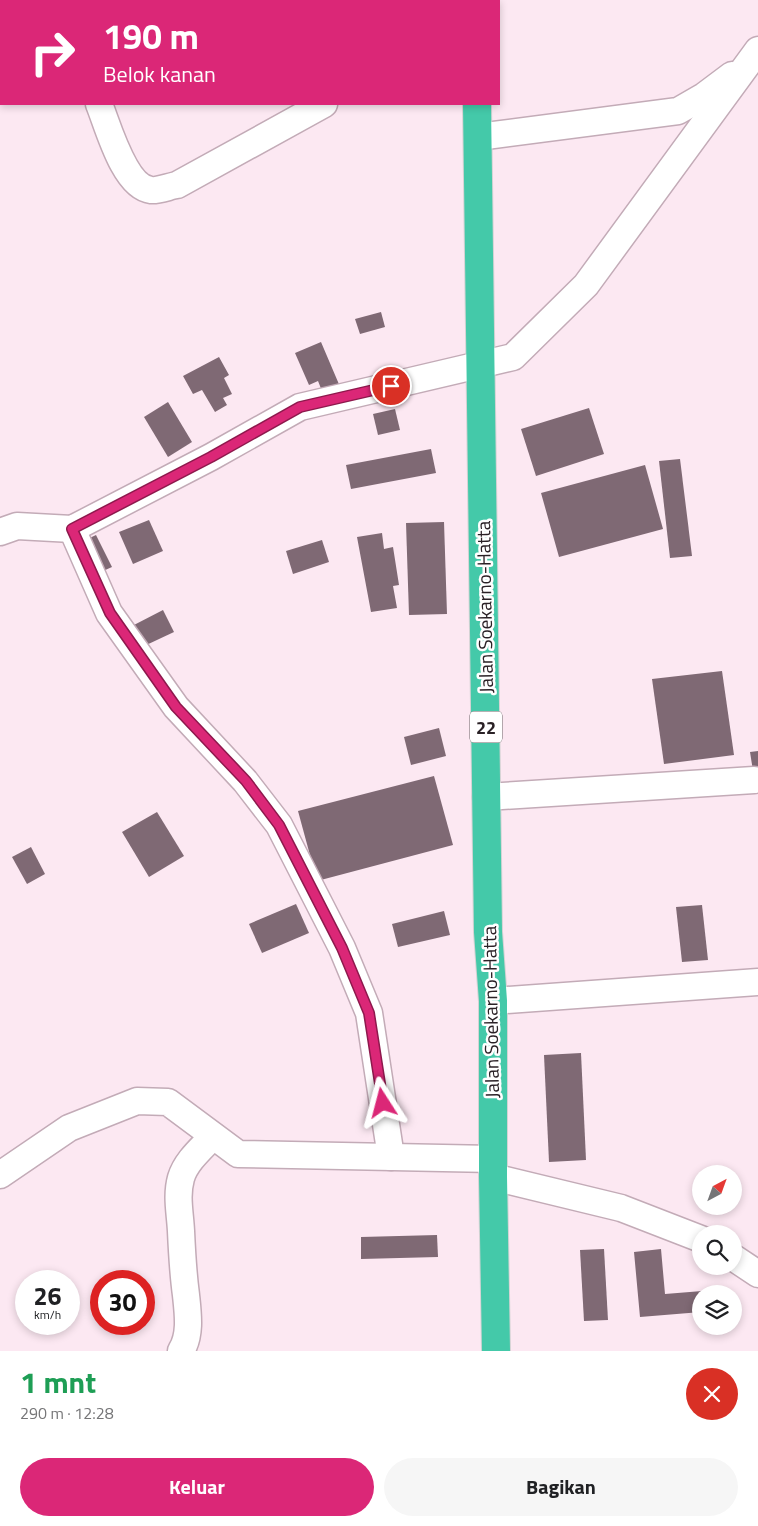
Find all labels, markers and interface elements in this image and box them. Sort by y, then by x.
text: 190 m [103,9,199,63]
icon: right [20,20,85,85]
text: Belok kanan [103,57,216,91]
pin [370,365,412,407]
icon: arrive [377,372,405,400]
street label: Jalan Soekarno-Hatta [468,520,500,693]
road number: 22 [470,712,502,742]
street label: Jalan Soekarno-Hatta [474,925,506,1098]
position arrow [356,1076,408,1128]
north arrow [692,1165,742,1215]
map controls [692,1165,742,1335]
button: search [692,1225,742,1275]
speed limit sign: 30 [90,1270,155,1335]
text: 26 [33,1277,62,1315]
button: layers [692,1285,742,1335]
text: km/h [34,1305,61,1324]
text: 1 mnt [20,1359,96,1405]
button: close [686,1368,738,1420]
text: 290 m · 12:28 [20,1401,114,1425]
button: Keluar [20,1458,374,1516]
button: Bagikan [384,1458,738,1516]

